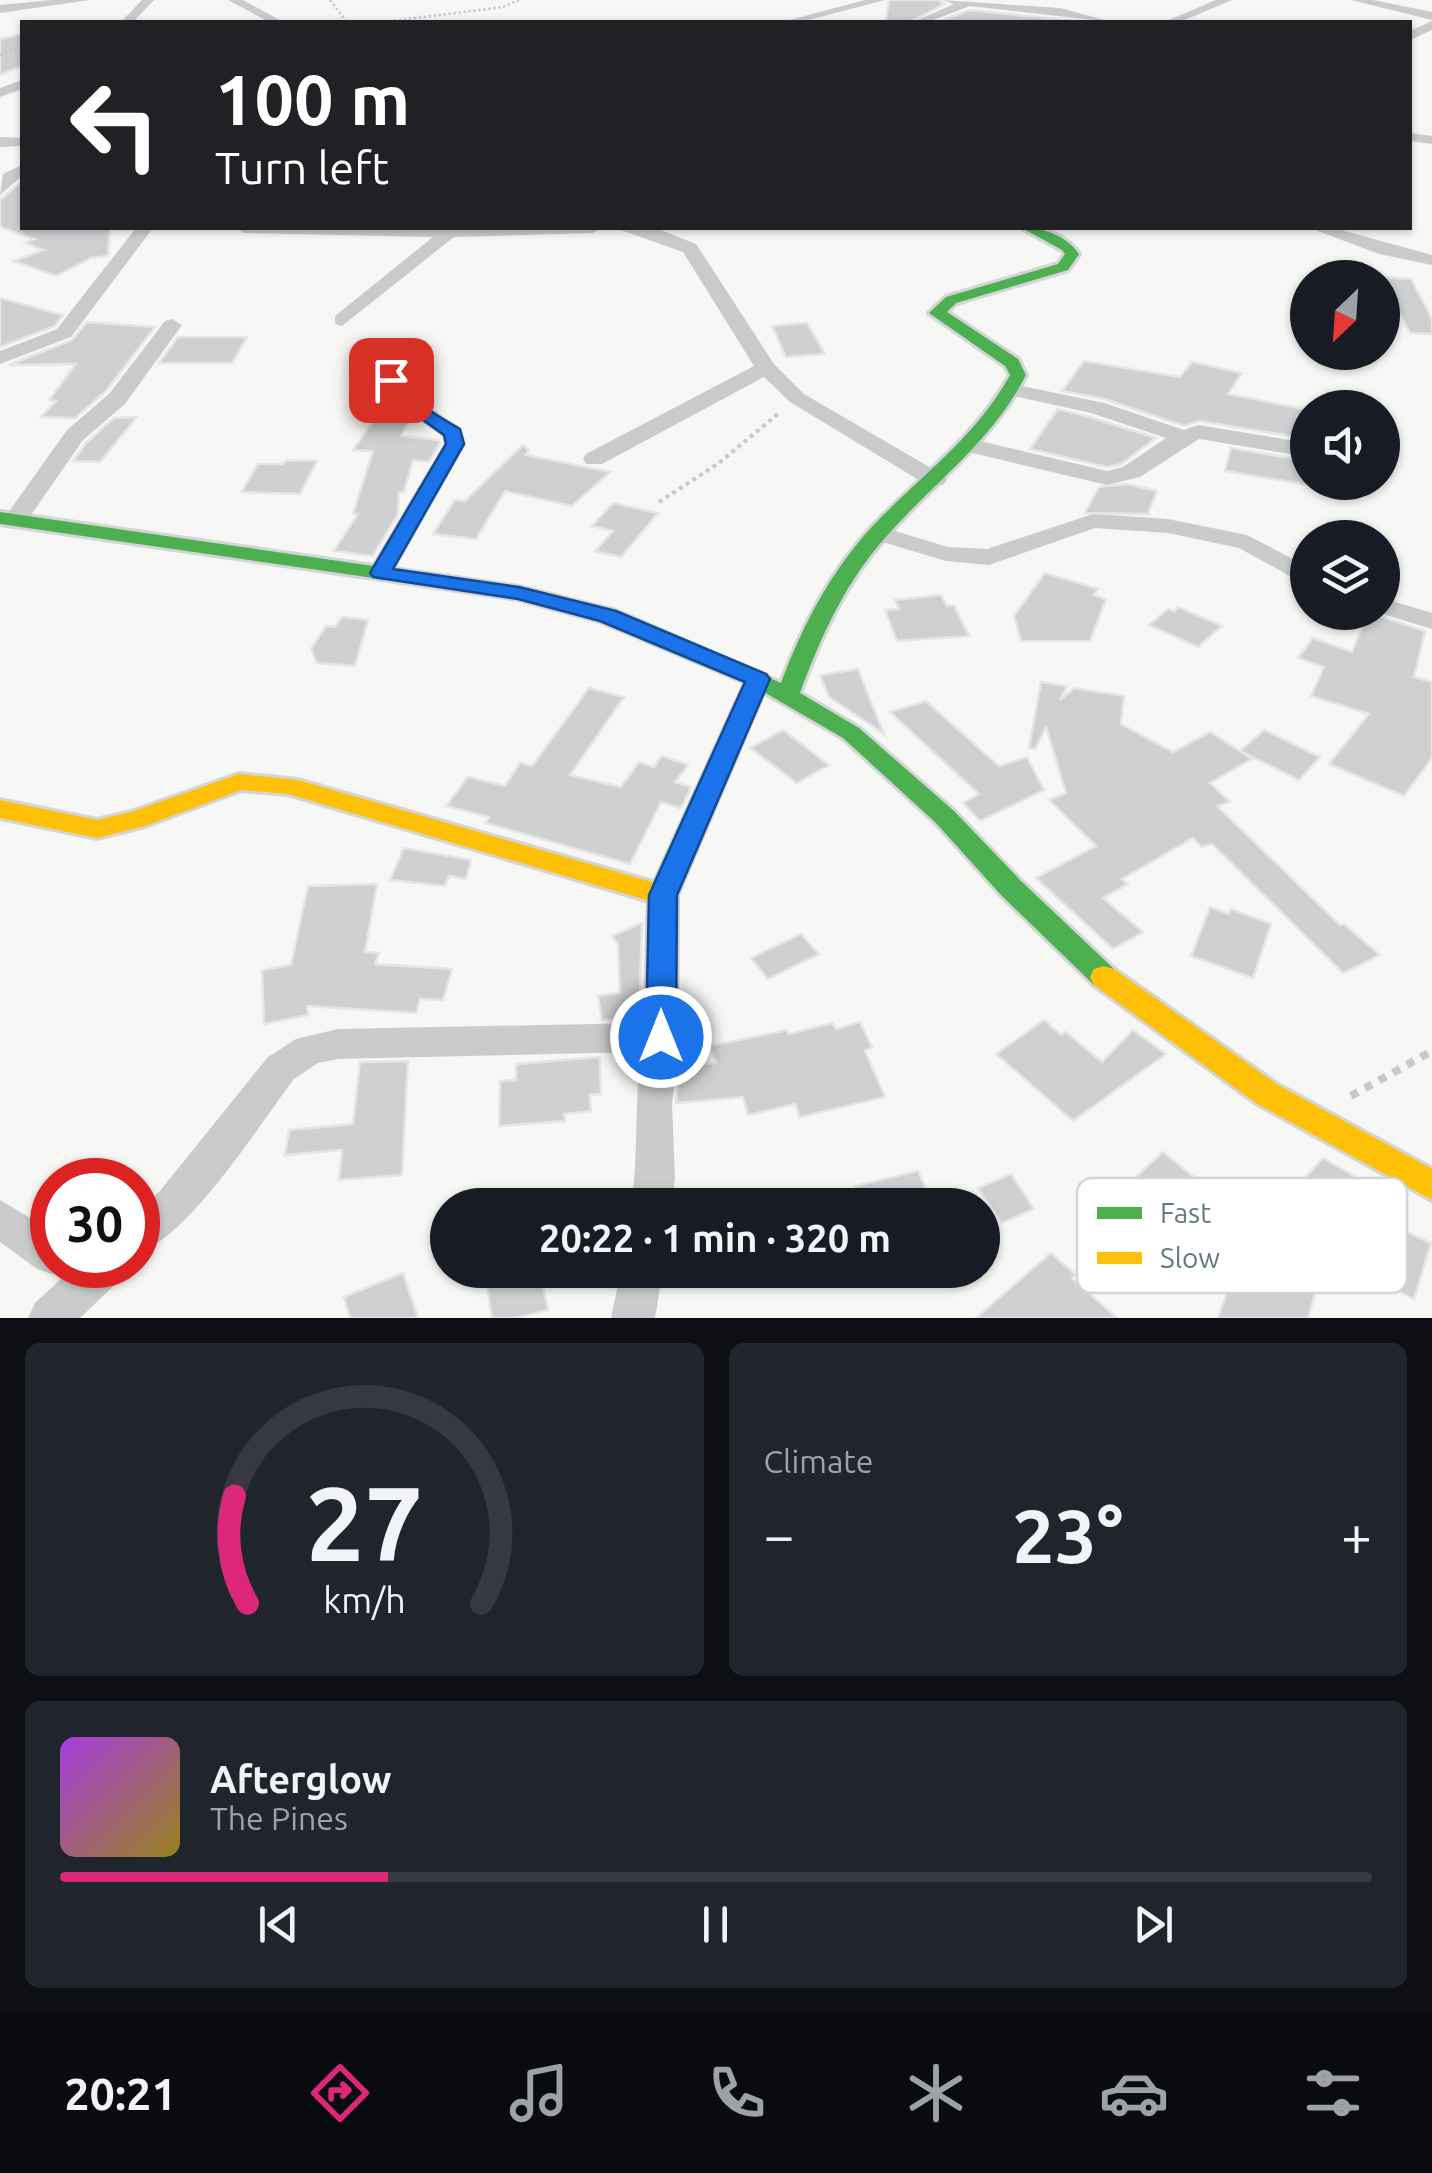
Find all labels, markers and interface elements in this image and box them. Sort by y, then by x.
icon: left [50,60,180,190]
text: 100 m [215,60,410,138]
text: Turn left [215,142,389,193]
north arrow [1290,260,1400,370]
map controls [1290,260,1400,630]
pin [349,338,434,423]
icon: arrive [364,353,419,408]
button: sound [1290,390,1400,500]
button: layers [1290,520,1400,630]
position arrow [609,985,713,1089]
speed limit sign: 30 [30,1158,160,1288]
legend [1077,1178,1407,1293]
text: Fast [1160,1197,1211,1228]
text: 20:22 · 1 min · 320 m [539,1217,891,1259]
text: Slow [1160,1242,1220,1273]
text: Climate [764,1443,874,1479]
text: 27 [306,1464,423,1581]
text: 23° [1012,1493,1123,1577]
text: − [764,1504,795,1565]
text: + [1341,1504,1372,1565]
text: km/h [323,1580,406,1620]
text: Afterglow [210,1758,392,1800]
text: The Pines [210,1800,348,1836]
icon: previous [251,1897,306,1952]
icon: pause [688,1897,743,1952]
icon: next [1126,1897,1181,1952]
icon: directions [305,2058,375,2128]
icon: music [504,2058,574,2128]
icon: phone [702,2058,772,2128]
icon: climate [901,2058,971,2128]
icon: car [1099,2058,1169,2128]
icon: filters [1298,2058,1368,2128]
text: 20:21 [64,2068,177,2119]

